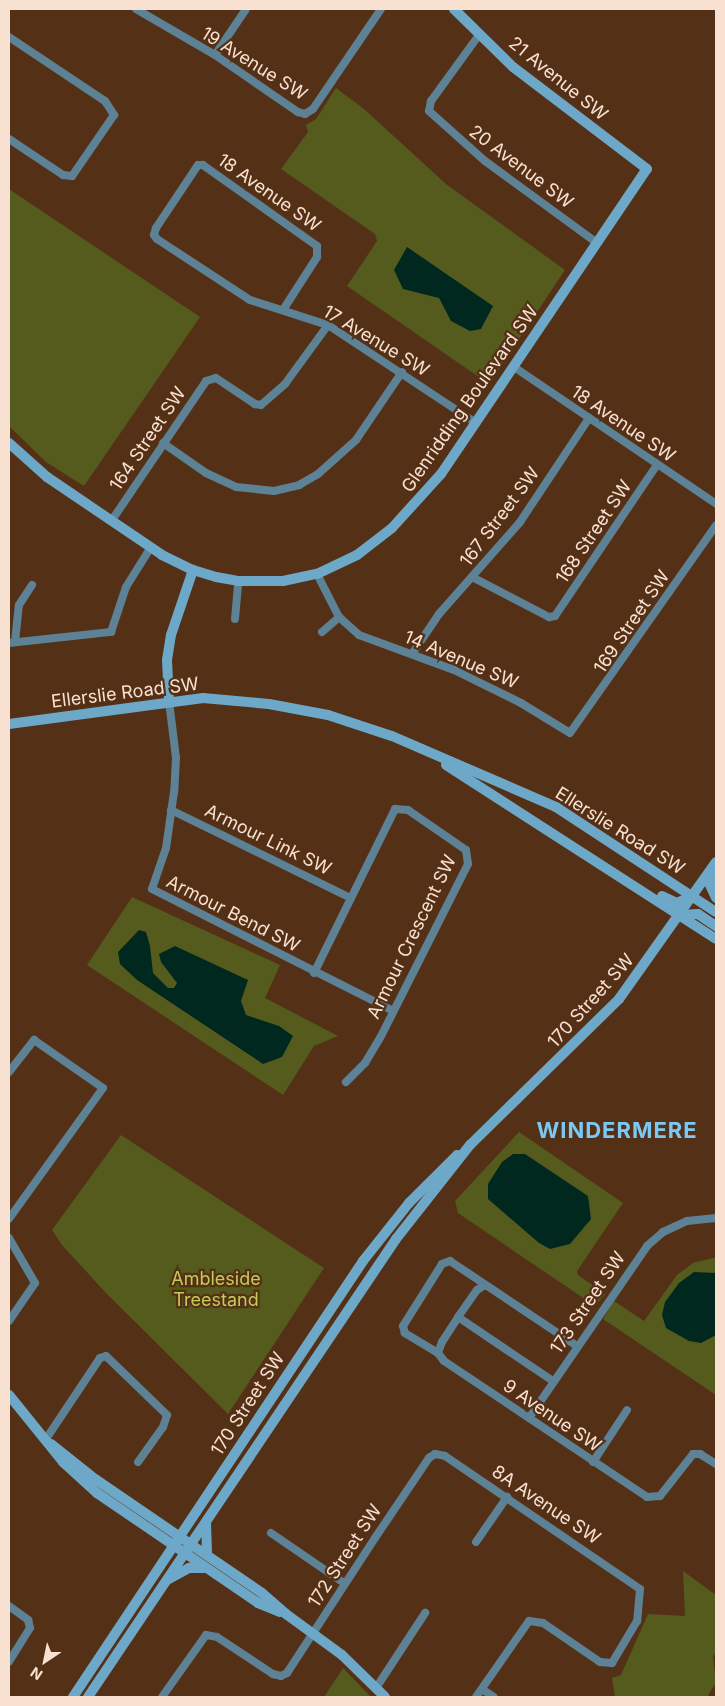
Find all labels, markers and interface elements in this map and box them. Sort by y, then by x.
street label: 19 Avenue SW [197,23,311,105]
street label: 21 Avenue SW [504,33,612,125]
street label: 20 Avenue SW [465,121,577,213]
street label: 18 Avenue SW [213,149,325,237]
street label: 17 Avenue SW [319,301,433,381]
street label: Glenridding Boulevard SW [397,301,543,497]
street label: 18 Avenue SW [567,381,679,467]
street label: 164 Street SW [105,383,191,495]
street label: 167 Street SW [456,463,544,571]
street label: 168 Street SW [552,476,636,588]
street label: 169 Street SW [590,566,674,678]
street label: 14 Avenue SW [401,626,521,694]
street label: Ellerslie Road SW [50,673,200,713]
street label: Ellerslie Road SW [551,783,689,879]
street label: Armour Link SW [201,800,335,880]
street label: Armour Crescent SW [363,851,461,1023]
street label: Armour Bend SW [163,871,303,957]
street label: 170 Street SW [543,950,639,1052]
district label: WINDERMERE [535,1118,699,1144]
street label: 173 Street SW [546,1248,630,1358]
park label: Ambleside Treestand [171,1269,261,1312]
street label: 170 Street SW [207,1348,289,1460]
street label: 9 Avenue SW [499,1375,605,1457]
street label: 8A Avenue SW [488,1461,604,1549]
street label: 172 Street SW [304,1500,386,1612]
north arrow [20,1636,70,1686]
text: N [27,1664,46,1684]

